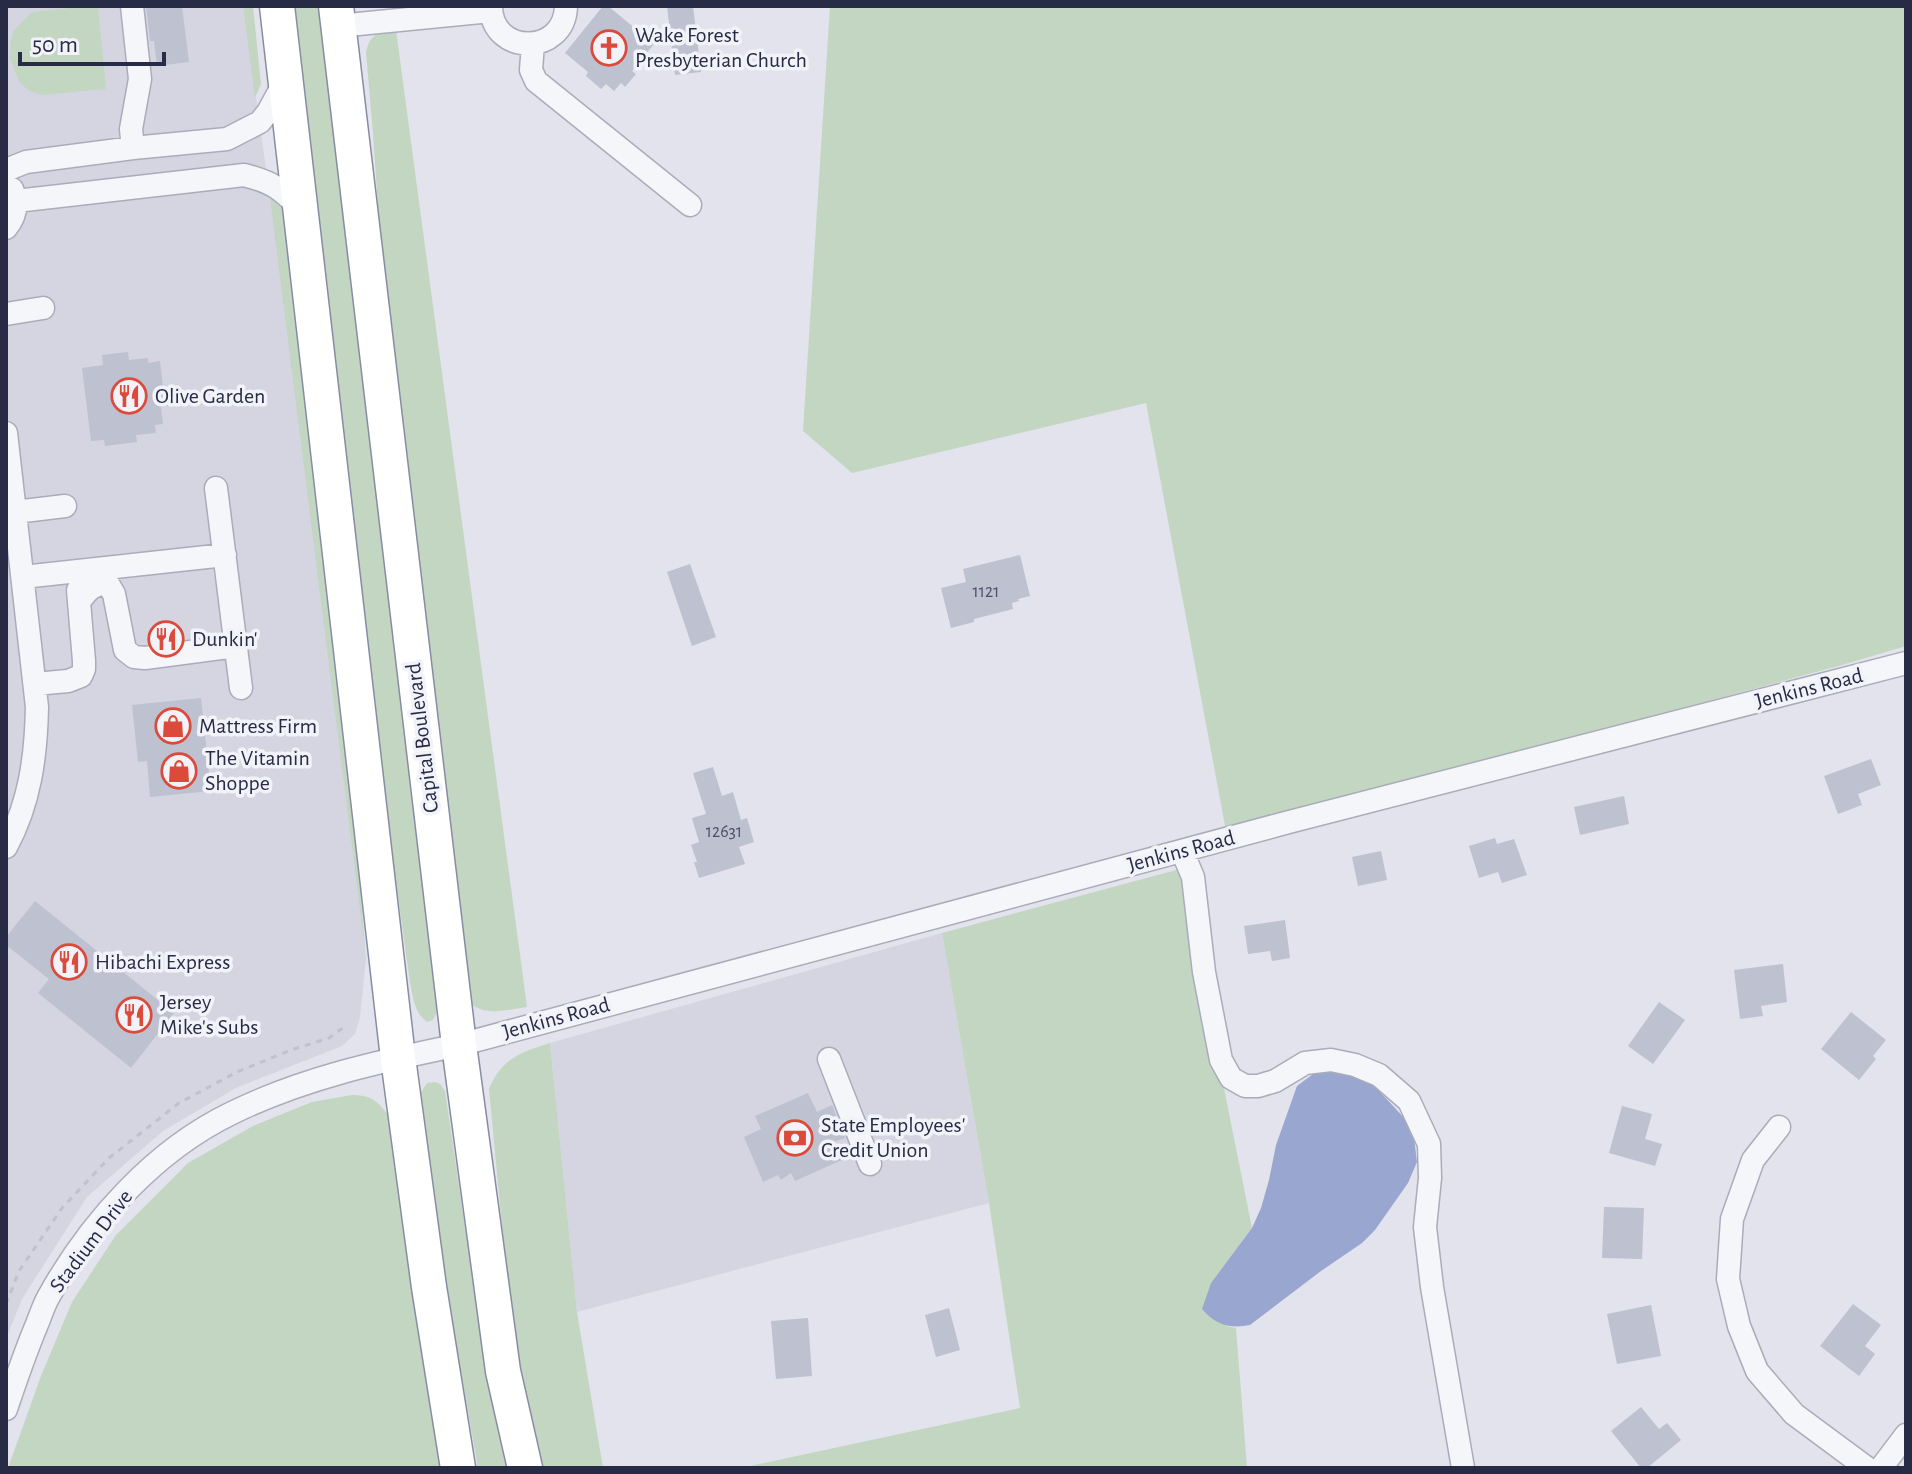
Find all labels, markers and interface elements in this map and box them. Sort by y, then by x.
scale bar [20,16,164,66]
place label: Wake Forest Presbyterian Church [635,24,807,71]
church icon: Wake Forest Presbyterian Church [590,29,628,67]
text: 50 m [32,33,78,57]
restaurant icon: Olive Garden [110,377,148,415]
place label: Olive Garden [155,385,265,407]
house number: 1121 [973,583,999,601]
restaurant icon: Dunkin' [147,620,185,658]
place label: Dunkin' [192,628,258,650]
street label: Capital Boulevard [402,662,442,814]
street label: Jenkins Road [1753,664,1865,712]
shop icon: Mattress Firm [154,707,192,745]
place label: Mattress Firm [199,715,317,737]
place label: The Vitamin Shoppe [205,747,310,794]
shop icon: The Vitamin Shoppe [160,752,198,790]
house number: 12631 [706,823,742,841]
street label: Jenkins Road [1125,826,1237,876]
restaurant icon: Hibachi Express [50,943,88,981]
place label: Hibachi Express [95,951,230,973]
place label: Jersey Mike's Subs [160,991,258,1038]
street label: Jenkins Road [500,993,612,1043]
restaurant icon: Jersey Mike's Subs [115,996,153,1034]
place label: State Employees' Credit Union [821,1114,965,1161]
bank icon: State Employees' Credit Union [776,1119,814,1157]
street label: Stadium Drive [45,1186,137,1296]

